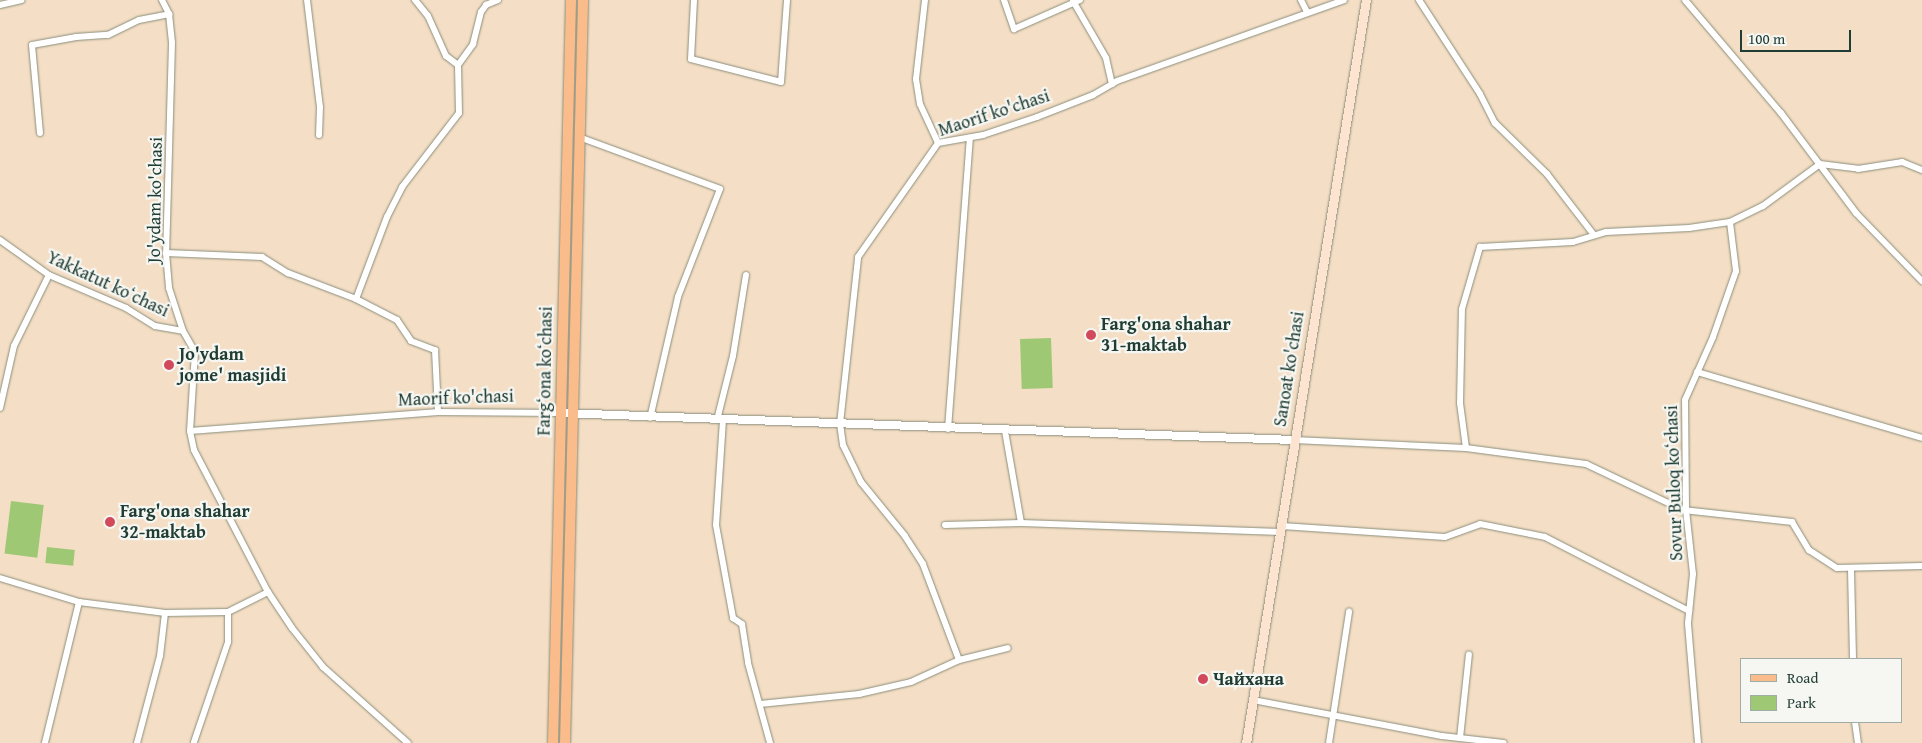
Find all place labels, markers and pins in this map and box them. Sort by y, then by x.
place label: Farg'ona shahar 31-maktab [1101,314,1231,356]
marker: Farg'ona shahar 31-maktab [1085,329,1097,341]
place label: Jo'ydam jome' masjidi [179,344,286,386]
marker: Jo'ydam jome' masjidi [163,359,175,371]
place label: Farg'ona shahar 32-maktab [120,501,250,544]
marker: Farg'ona shahar 32-maktab [104,516,116,528]
place label: Чайхана [1213,668,1284,690]
marker: Чайхана [1197,673,1209,685]

